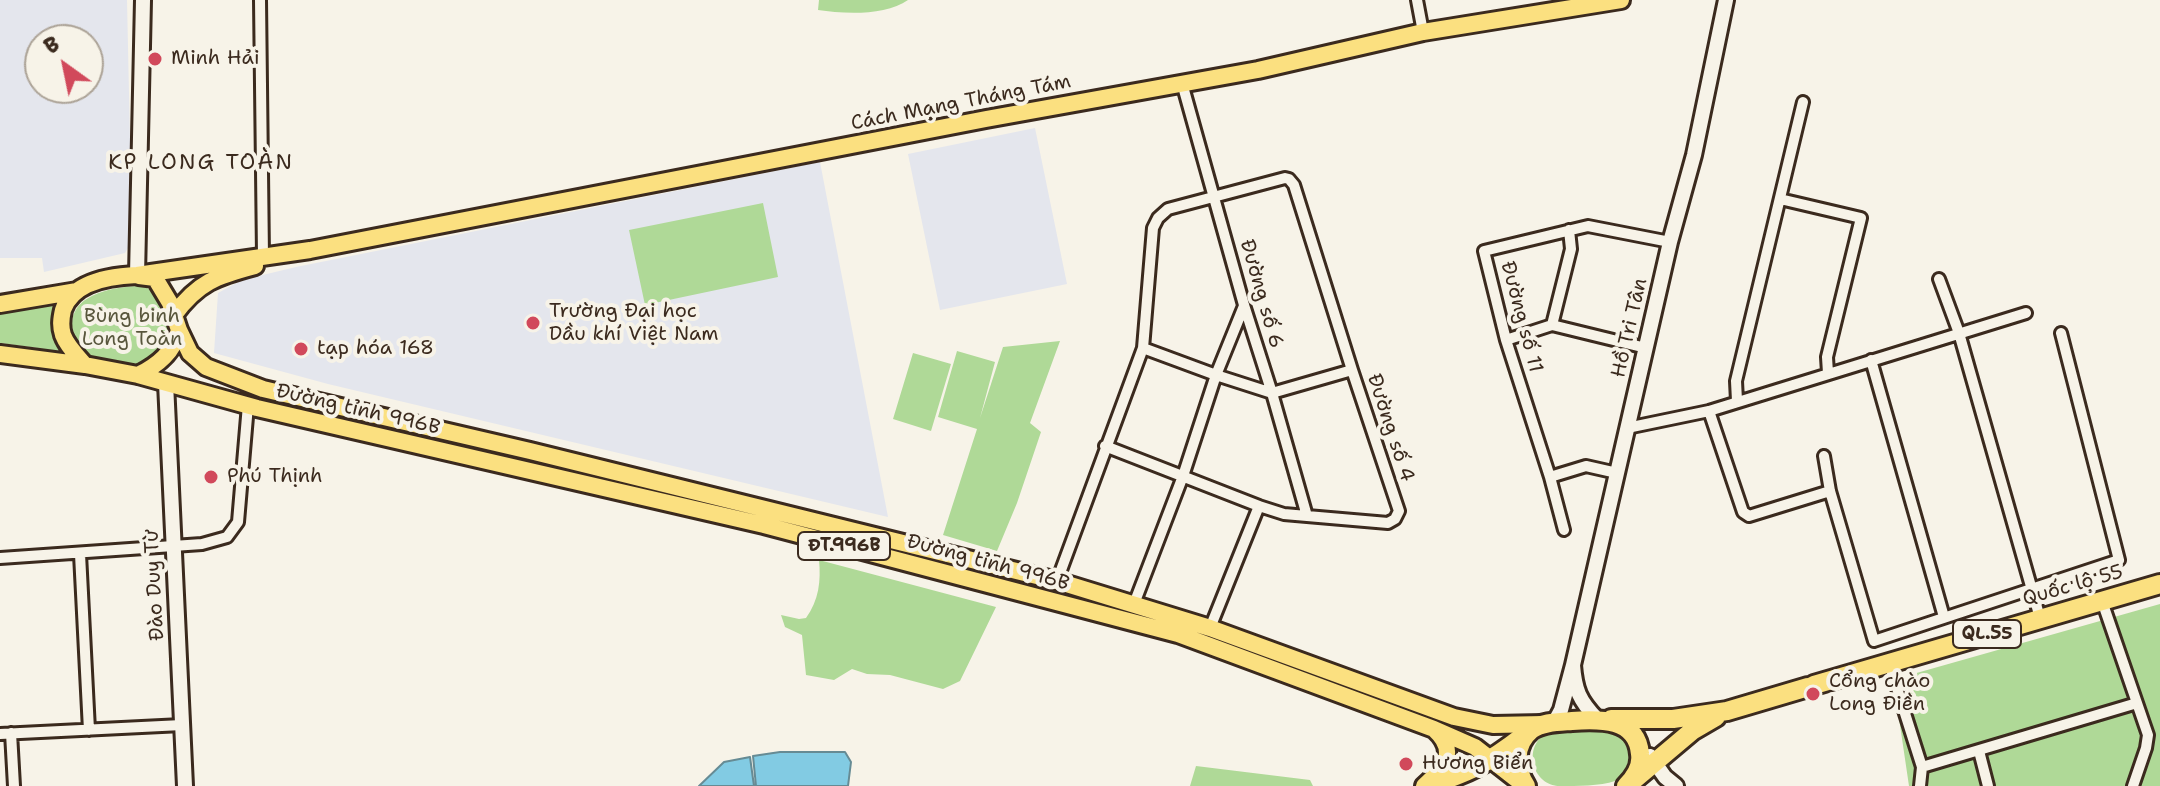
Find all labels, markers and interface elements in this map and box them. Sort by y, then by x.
north arrow [24,24,104,104]
text: B [38,29,65,61]
place label: Minh Hải [171,47,260,71]
marker: Minh Hải [146,50,164,68]
street label: Cách Mạng Tháng Tám [849,70,1073,136]
district label: KP LONG TOÀN [108,150,294,176]
street label: Đường số 6 [1234,237,1288,351]
street label: Đường số 11 [1495,259,1547,375]
street label: Hồ Tri Tân [1607,276,1653,380]
place label: Trường Đại học Dầu khí Việt Nam [549,300,719,347]
park label: Bùng binh Long Toàn [82,305,182,352]
marker: Trường Đại học Dầu khí Việt Nam [524,314,542,332]
place label: tạp hóa 168 [317,337,434,361]
marker: tạp hóa 168 [292,340,310,358]
street label: Đường số 4 [1361,371,1419,485]
street label: Đường tỉnh 996B [274,379,442,441]
place label: Phú Thịnh [227,465,323,489]
marker: Phú Thịnh [202,468,220,486]
street label: Đào Duy Từ [140,529,170,641]
street label: Đường tỉnh 996B [904,530,1072,596]
road number: ĐT.996B [798,532,890,560]
street label: Quốc lộ 55 [2020,560,2126,612]
road number: QL.55 [1953,620,2021,648]
place label: Cổng chào Long Điền [1829,670,1930,717]
marker: Cổng chào Long Điền [1804,685,1822,703]
place label: Hương Biển [1422,752,1533,776]
marker: Hương Biển [1397,755,1415,773]

